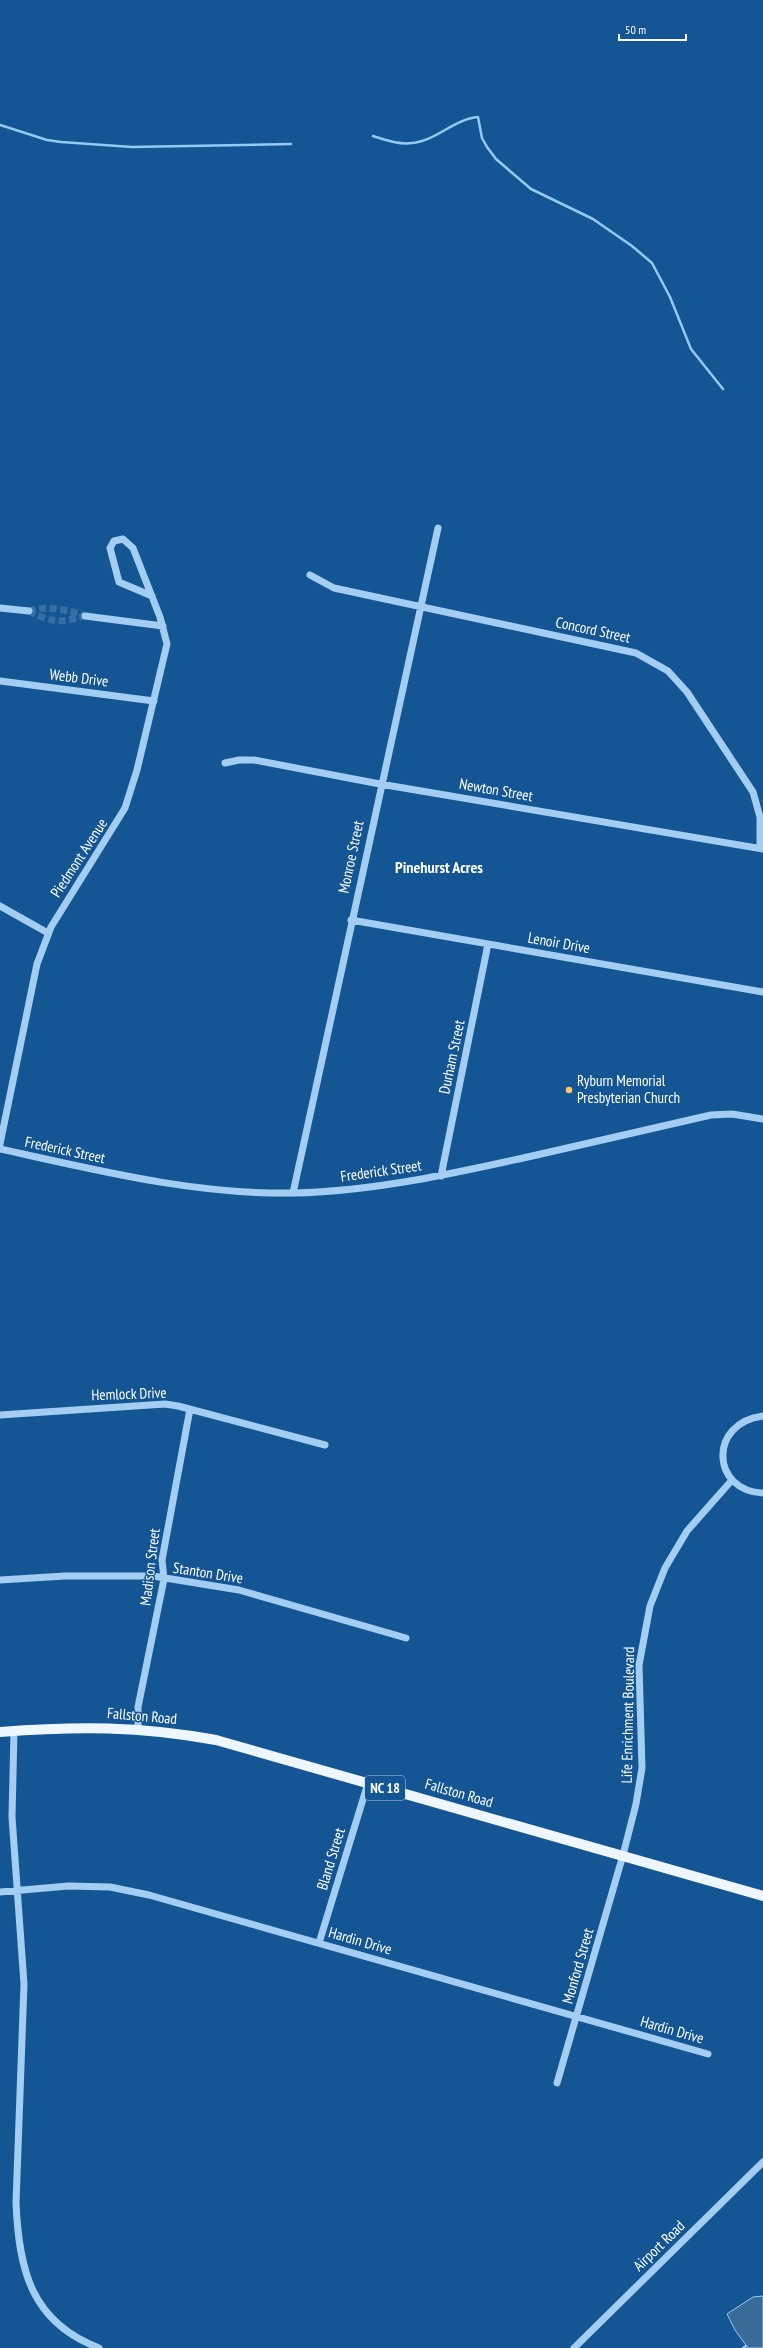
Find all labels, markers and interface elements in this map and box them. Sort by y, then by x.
scale bar [619,16,686,42]
text: 50 m [625,22,646,37]
street label: Concord Street [554,612,632,647]
street label: Webb Drive [49,664,110,691]
street label: Newton Street [458,774,534,805]
street label: Piedmont Avenue [46,815,111,901]
street label: Monroe Street [334,819,367,895]
district label: Pinehurst Acres [395,857,483,877]
street label: Lenoir Drive [527,928,592,957]
street label: Durham Street [434,1018,469,1096]
place label: Ryburn Memorial Presbyterian Church [577,1071,680,1107]
marker: Ryburn Memorial Presbyterian Church [564,1085,574,1095]
street label: Frederick Street [23,1132,107,1167]
street label: Frederick Street [339,1155,423,1186]
street label: Hemlock Drive [91,1383,167,1404]
street label: Madison Street [135,1527,164,1607]
street label: Stanton Drive [172,1558,244,1587]
street label: Life Enrichment Boulevard [617,1646,638,1783]
street label: Fallston Road [106,1703,178,1728]
street label: Fallston Road [423,1774,495,1811]
road number: NC 18 [365,1776,405,1800]
street label: Bland Street [312,1826,349,1892]
street label: Hardin Drive [326,1922,394,1959]
street label: Monford Street [558,1926,597,2006]
street label: Hardin Drive [638,2011,706,2048]
street label: Airport Road [629,2216,689,2275]

